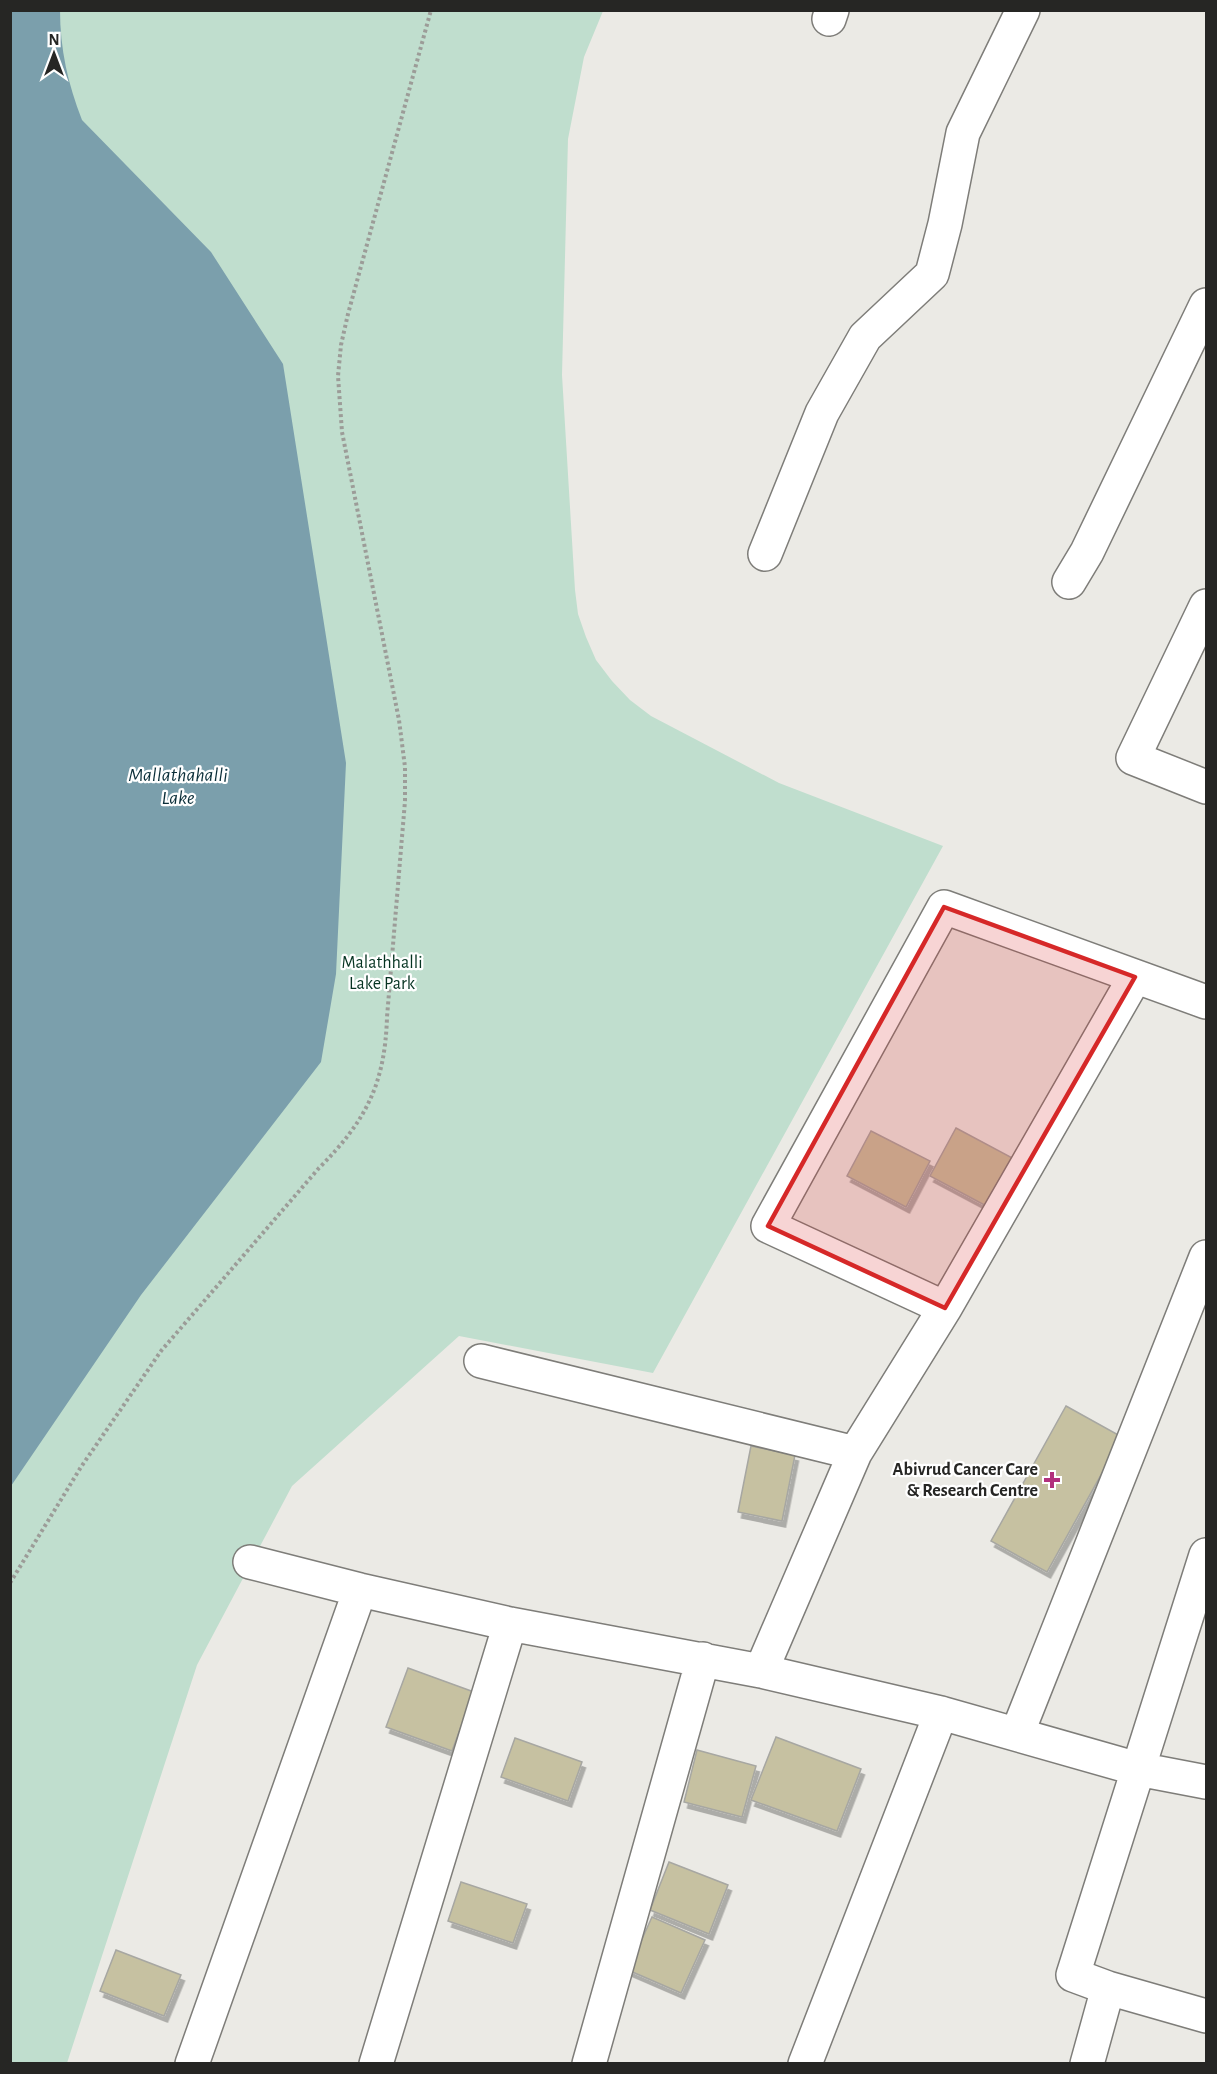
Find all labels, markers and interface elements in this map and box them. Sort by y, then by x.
north arrow [24,24,84,84]
text: N [48,32,60,48]
water label: Mallathahalli Lake [128,765,228,808]
park label: Malathhalli Lake Park [341,954,423,993]
place label: Abivrud Cancer Care & Research Centre [893,1461,1038,1500]
marker: Abivrud Cancer Care & Research Centre [1043,1471,1061,1489]

